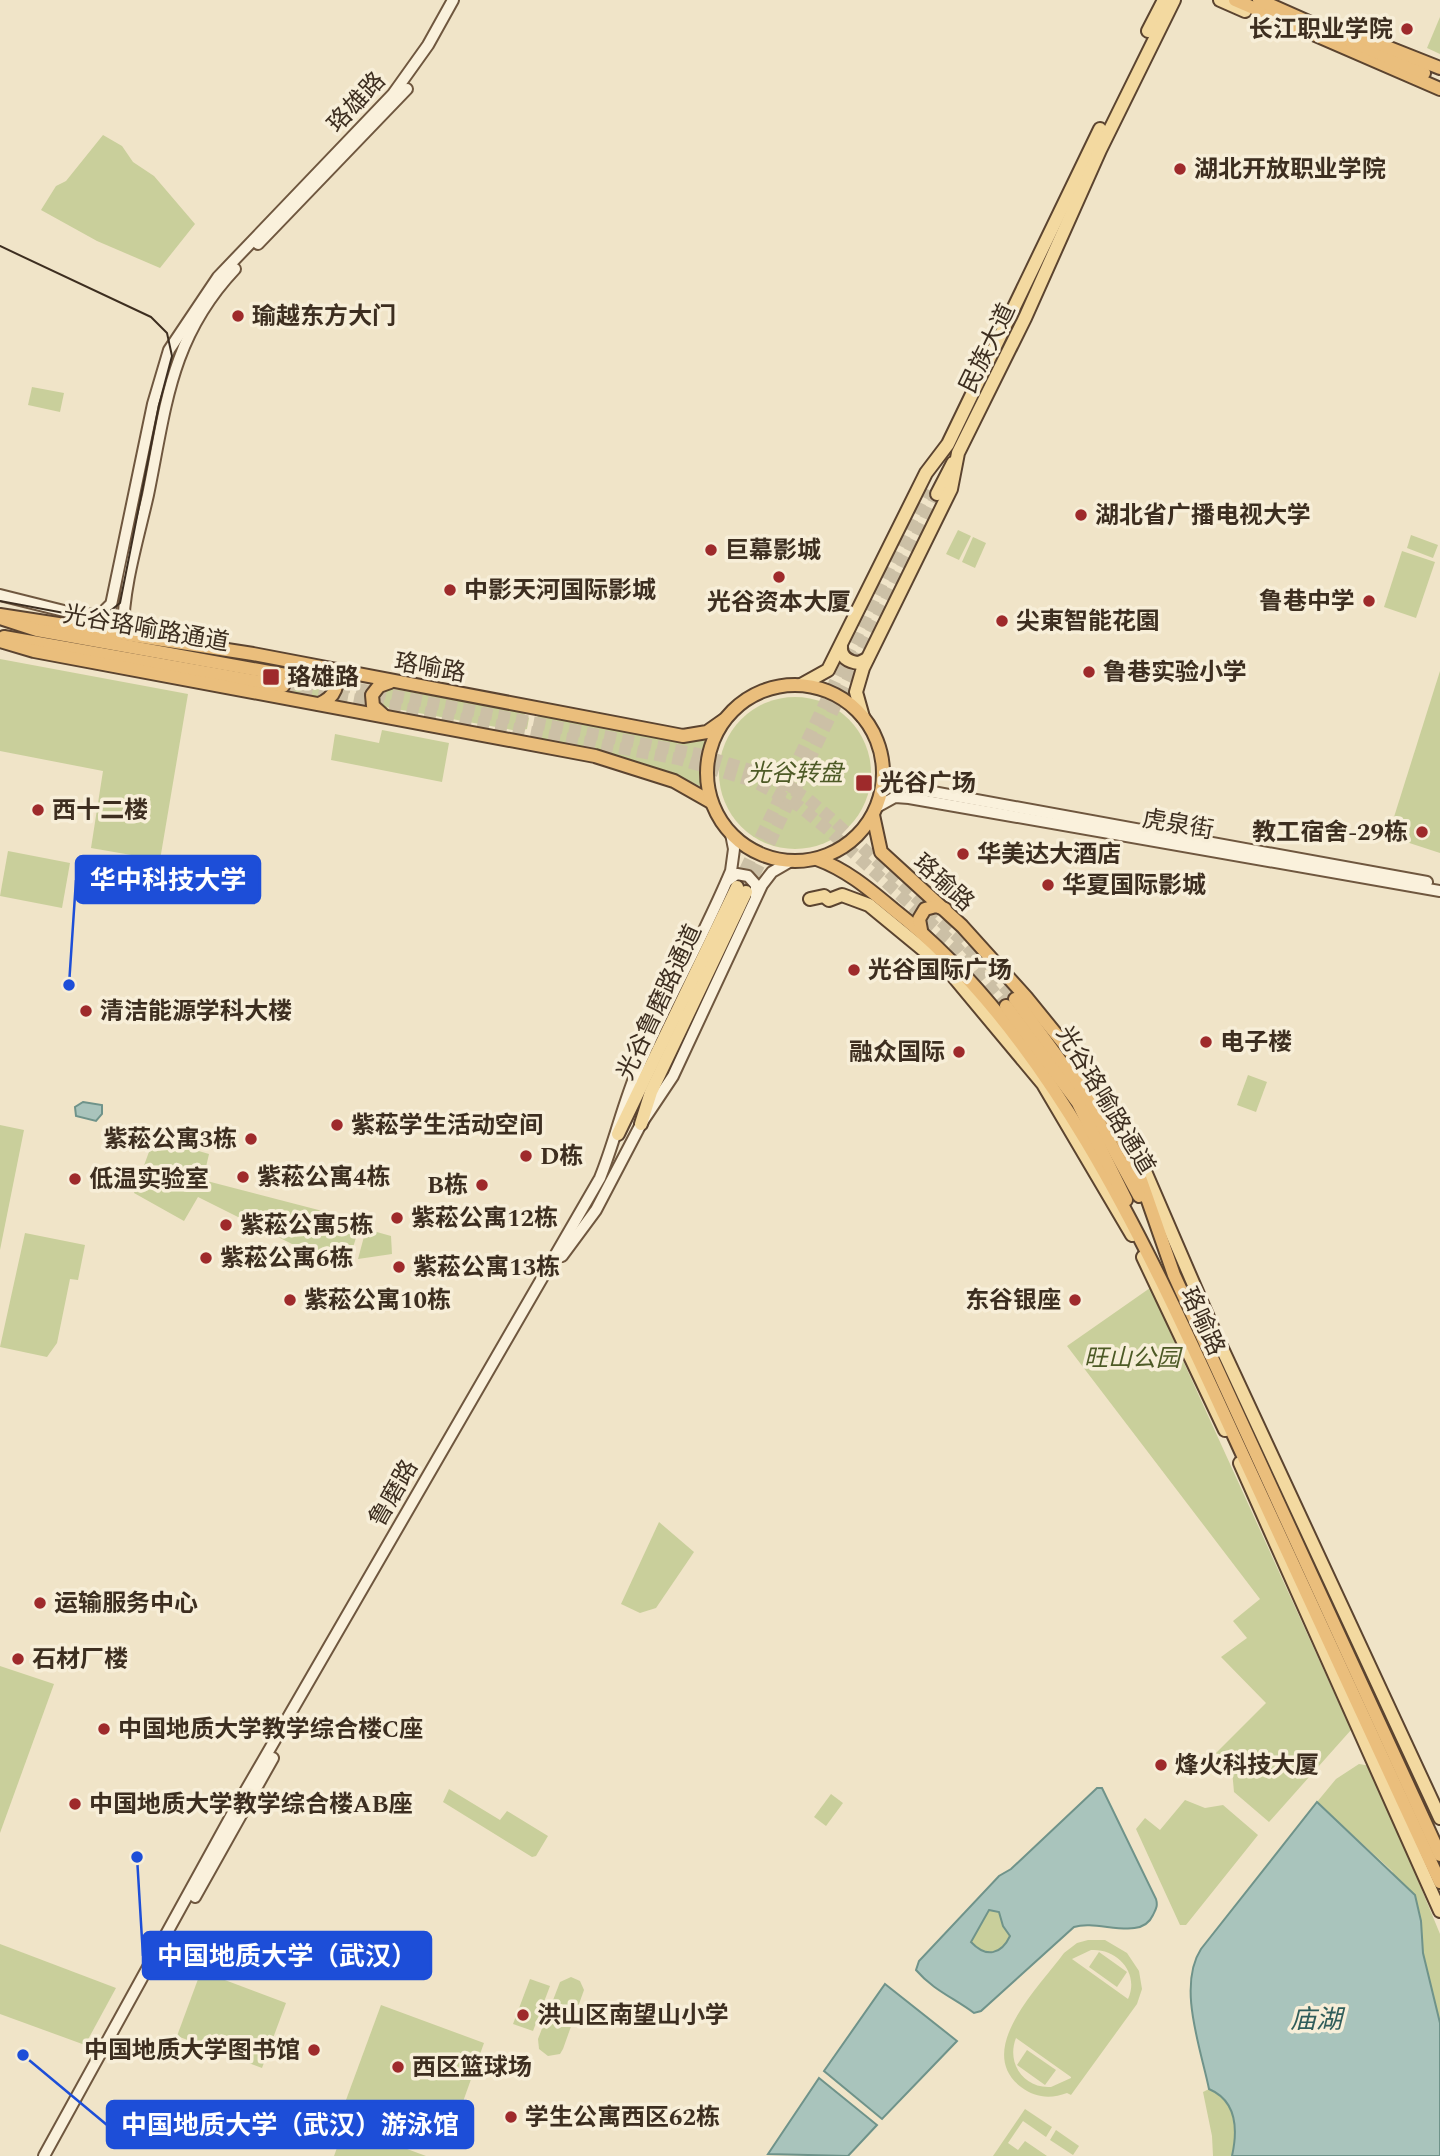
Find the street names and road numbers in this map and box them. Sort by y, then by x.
street label: 珞雄路 [319,64,394,141]
street label: 民族大道 [951,297,1025,399]
street label: 光谷珞喻路通道 [60,597,232,661]
street label: 珞喻路 [391,644,468,692]
street label: 虎泉街 [1139,801,1216,849]
street label: 珞瑜路 [905,845,982,920]
street label: 光谷鲁磨路通道 [608,919,712,1086]
street label: 光谷珞喻路通道 [1046,1019,1164,1182]
street label: 珞喻路 [1171,1281,1234,1362]
street label: 鲁磨路 [360,1453,427,1534]

